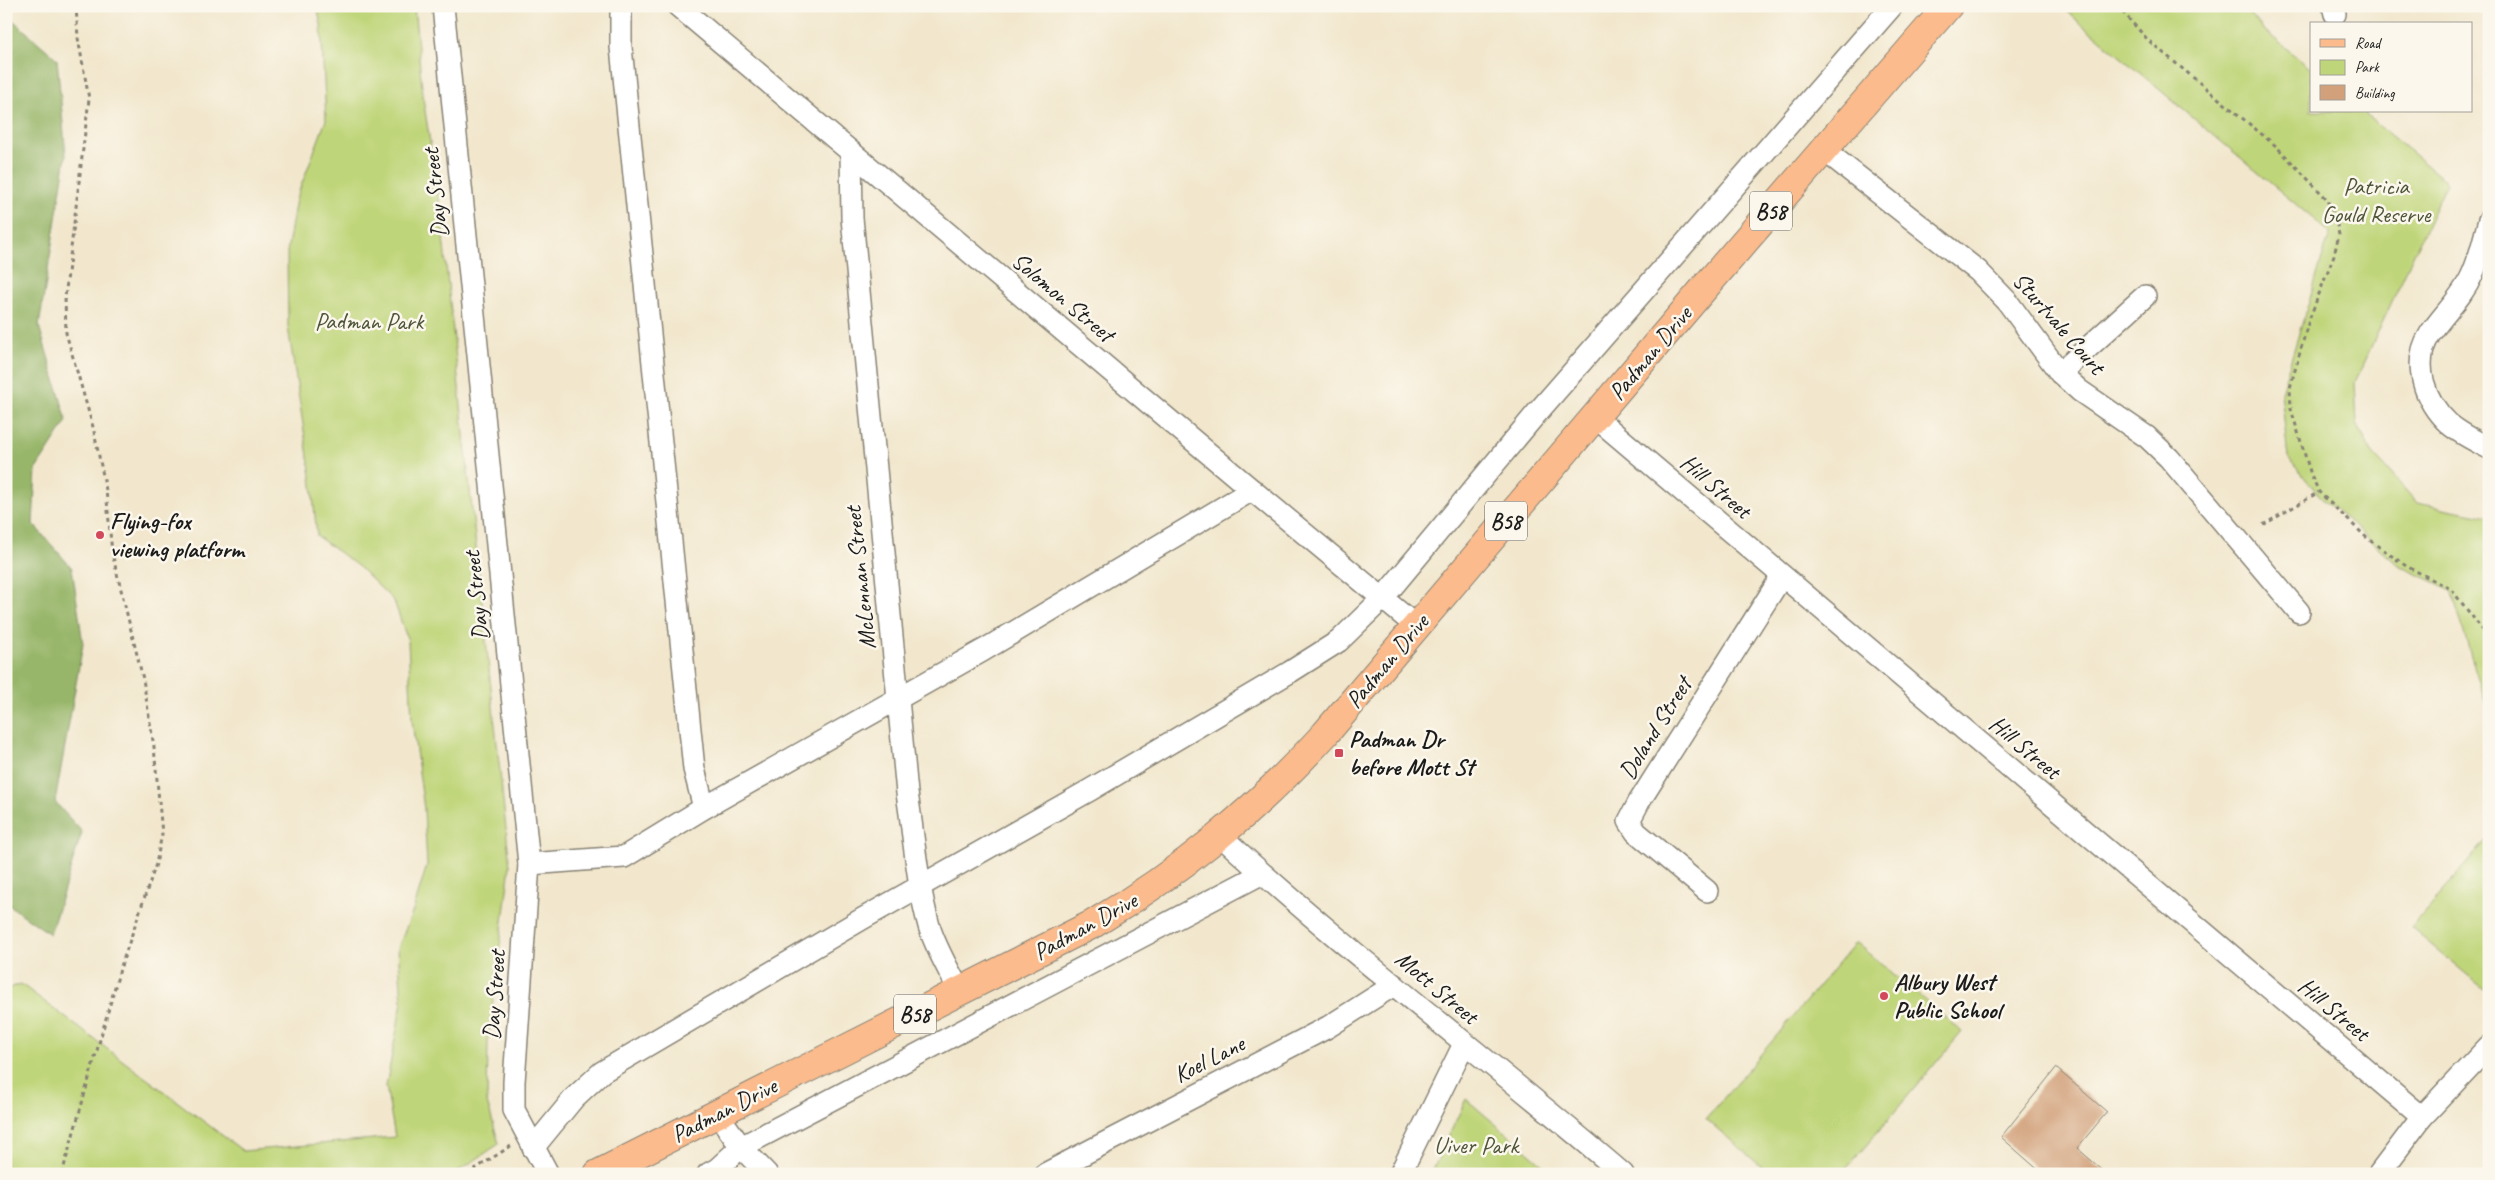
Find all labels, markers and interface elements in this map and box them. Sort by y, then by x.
legend [2310,22,2472,112]
text: Road [2355,34,2382,53]
text: Park [2355,58,2380,77]
text: Building [2355,84,2395,103]
street label: Day Street [415,145,455,239]
park label: Patricia Gould Reserve [2322,171,2432,229]
road number: B58 [1750,192,1792,230]
street label: Solomon Street [1006,246,1123,350]
street label: Sturtvale Court [2006,266,2113,382]
street label: Padman Drive [1602,298,1700,406]
park label: Padman Park [315,306,425,336]
street label: Hill Street [1674,447,1759,526]
road number: B58 [1485,502,1527,540]
street label: McLennan Street [837,503,882,651]
place label: Flying-fox viewing platform [110,506,246,564]
marker: Flying-fox viewing platform [94,529,106,541]
street label: Day Street [456,548,496,642]
street label: Padman Drive [1339,606,1437,714]
street label: Doland Street [1612,669,1700,785]
street label: Hill Street [1983,709,2068,787]
place label: Padman Dr before Mott St [1349,724,1478,782]
marker: Padman Dr before Mott St [1333,747,1345,759]
street label: Padman Drive [1028,884,1144,967]
street label: Mott Street [1389,944,1486,1032]
street label: Day Street [476,947,512,1041]
place label: Albury West Public School [1894,967,2005,1025]
street label: Hill Street [2292,971,2377,1049]
marker: Albury West Public School [1878,990,1890,1002]
road number: B58 [894,994,936,1034]
street label: Koel Lane [1169,1027,1251,1090]
street label: Padman Drive [666,1070,784,1149]
park label: Uiver Park [1434,1130,1521,1160]

